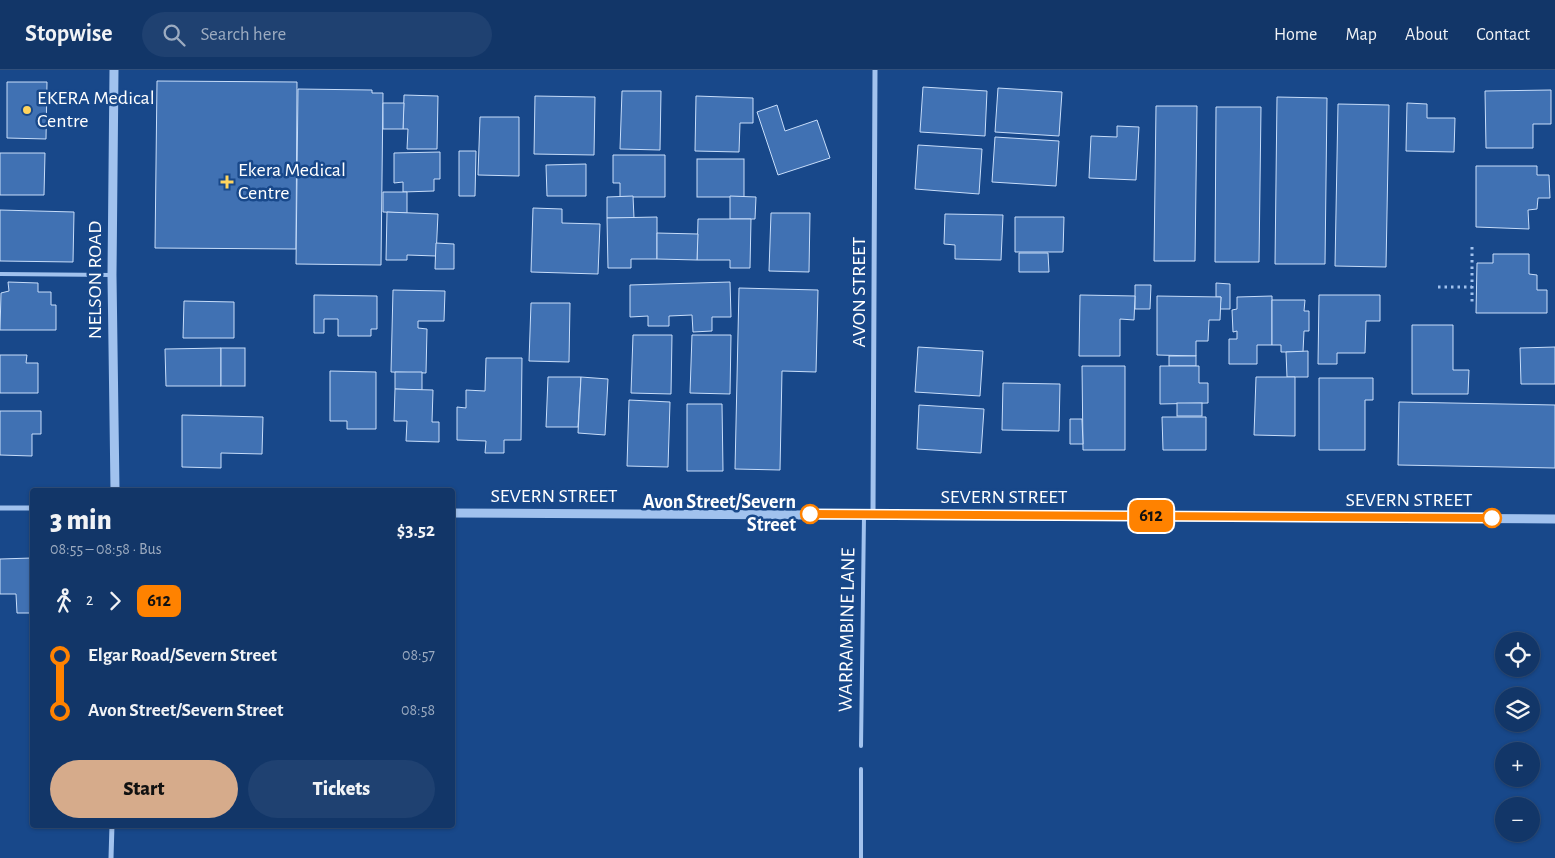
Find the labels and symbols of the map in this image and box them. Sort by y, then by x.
place label: EKERA Medical Centre [37,88,155,131]
marker: EKERA Medical Centre [21,104,33,116]
place label: Ekera Medical Centre [238,160,346,203]
marker: Ekera Medical Centre [220,175,234,189]
street label: NELSON ROAD [85,221,105,339]
street label: AVON STREET [849,236,869,347]
street label: SEVERN STREET [490,486,618,506]
street label: SEVERN STREET [940,487,1068,507]
street label: SEVERN STREET [1345,490,1473,510]
place label: Avon Street/Severn Street [643,492,796,535]
line badge: 612 [1122,500,1180,532]
marker: Avon Street/Severn Street [800,504,820,524]
unlabelled marker [1482,508,1502,528]
street label: WARRAMBINE LANE [836,547,858,712]

